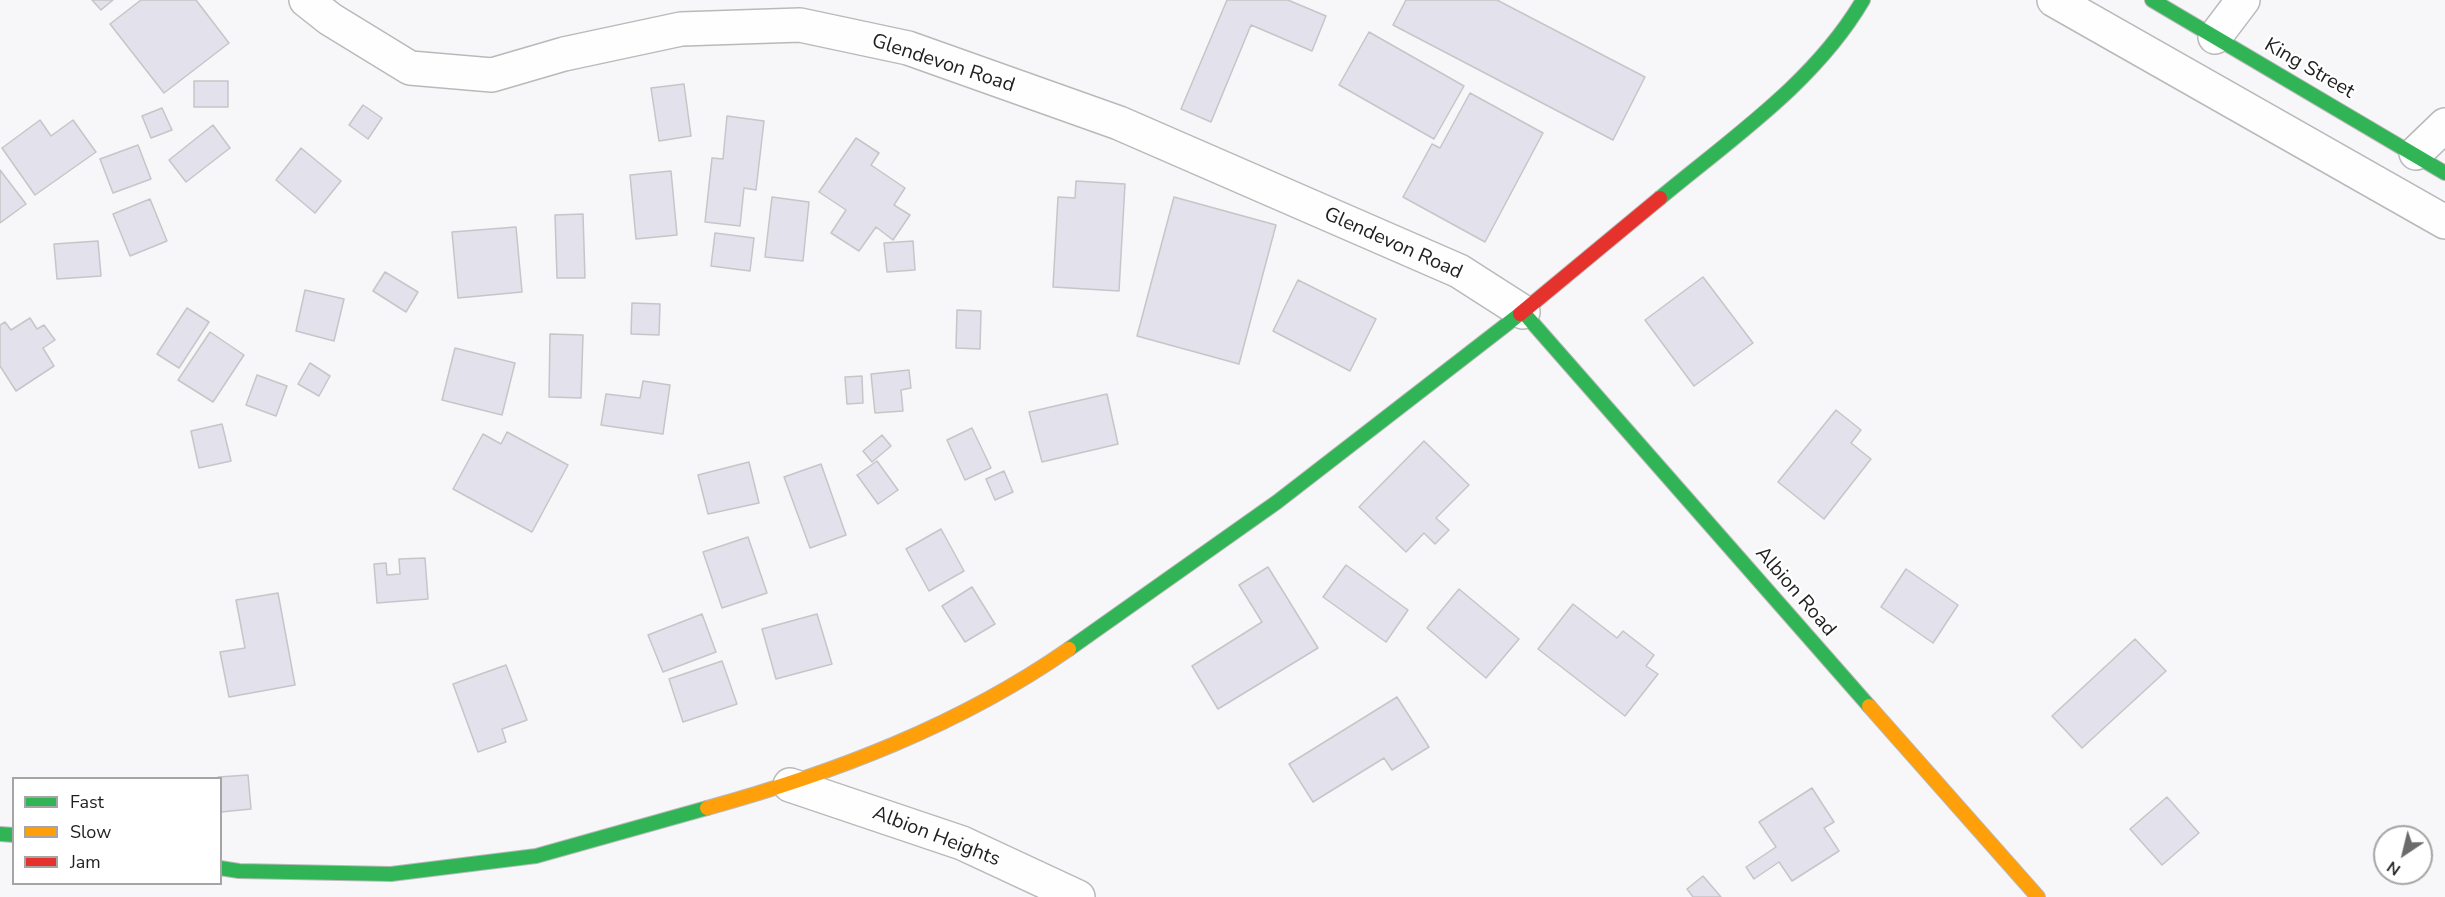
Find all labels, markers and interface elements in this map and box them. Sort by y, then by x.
street label: Glendevon Road [869,30,1017,98]
street label: King Street [2260,34,2358,104]
street label: Glendevon Road [1320,203,1466,285]
street label: Albion Road [1750,542,1840,642]
legend [12,777,222,885]
text: Fast [70,790,104,814]
street label: Albion Heights [869,802,1003,872]
text: Slow [70,820,111,844]
north arrow [2373,825,2433,885]
text: Jam [70,850,101,874]
text: N [2383,856,2405,881]

